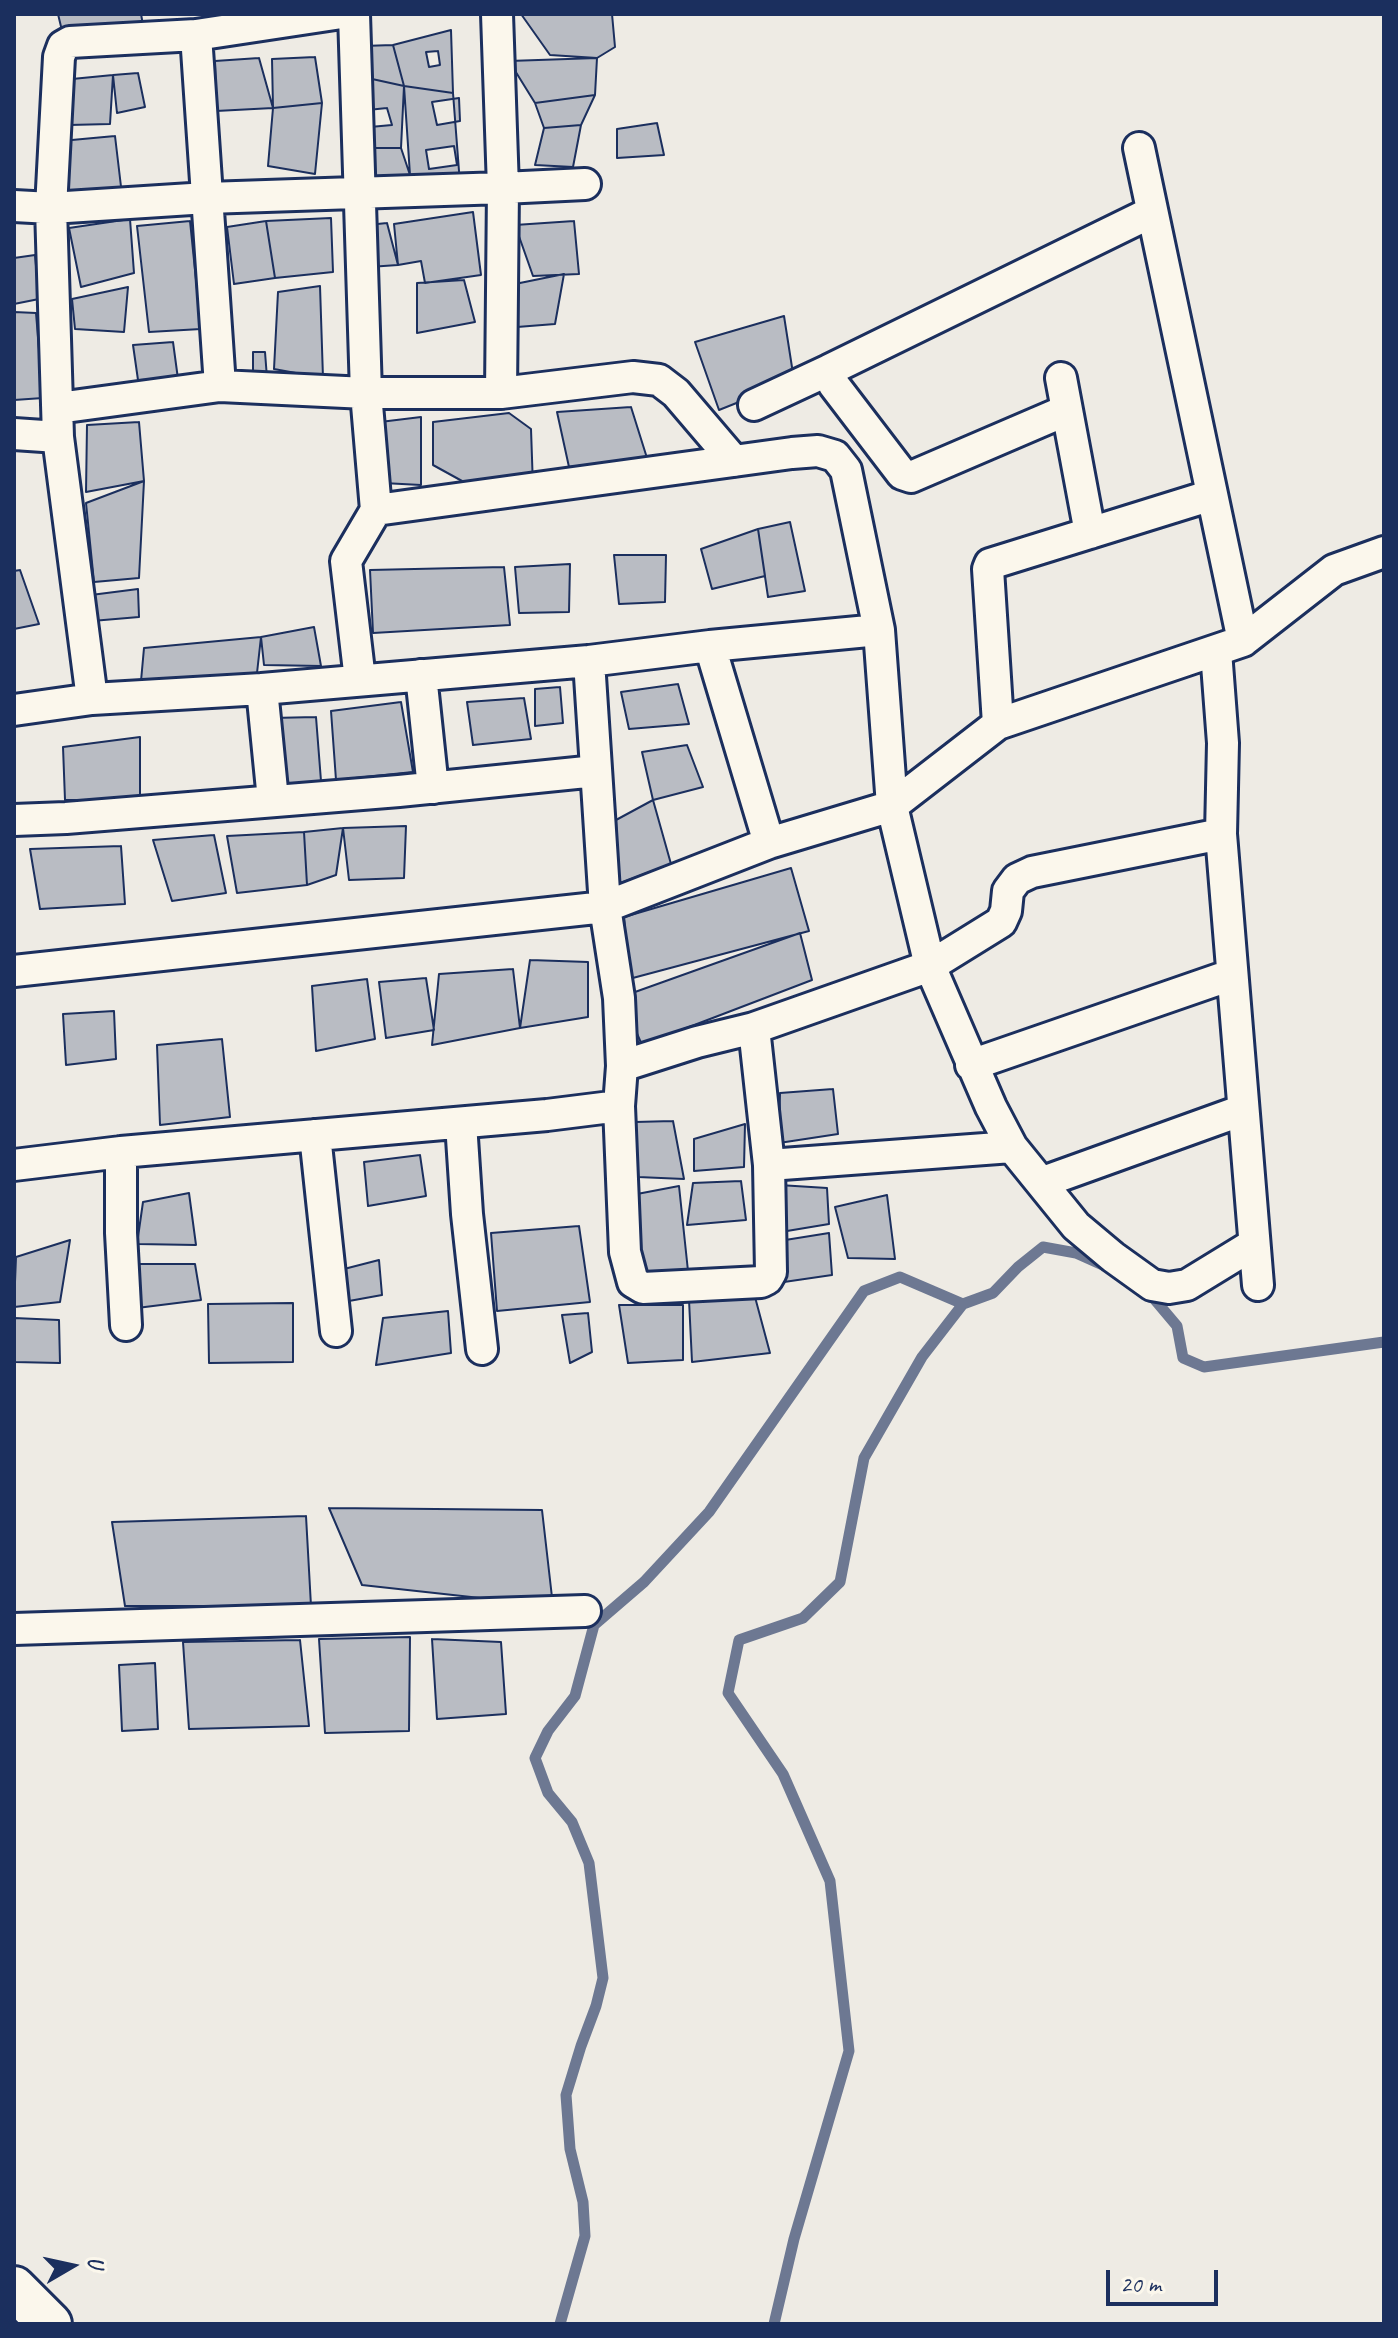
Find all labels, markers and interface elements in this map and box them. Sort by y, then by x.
north arrow [32,2226,112,2306]
scale bar [1110,2254,1222,2304]
text: U [81,2255,110,2270]
text: 20 m [1120,2269,1161,2299]

